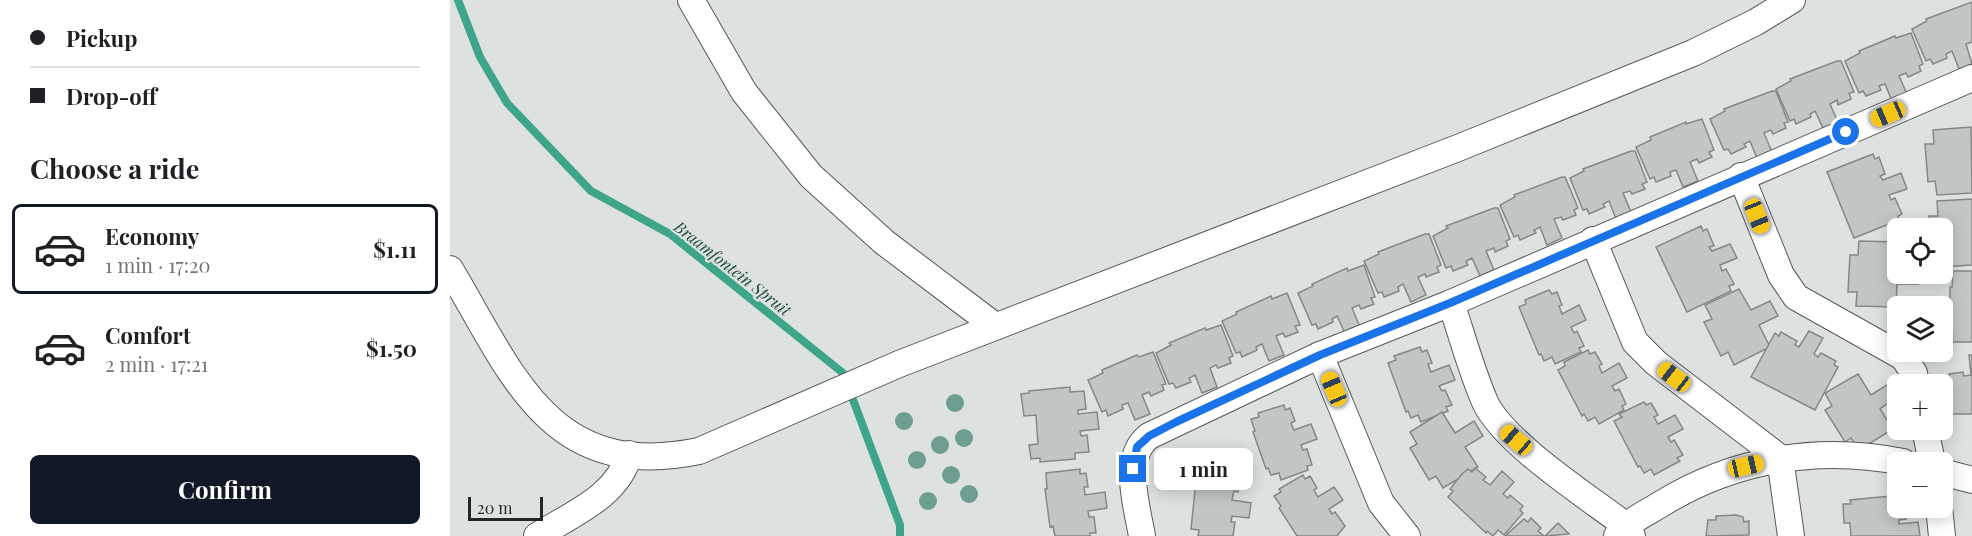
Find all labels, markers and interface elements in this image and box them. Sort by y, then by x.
text: Pickup [66,23,137,53]
text: Drop-off [66,81,157,111]
car [1868,99,1908,129]
route start [1832,118,1859,145]
text: Choose a ride [30,150,199,186]
car [1742,196,1772,236]
water label: Braamfontein Spruit [670,215,796,321]
map controls [1887,218,1953,518]
button: locate [1887,218,1953,284]
text: Economy [105,221,199,251]
icon: car [33,222,87,276]
text: $1.11 [373,234,417,264]
text: 1 min · 17:20 [105,251,211,278]
button: layers [1887,296,1953,362]
text: Comfort [105,320,191,350]
icon: car [33,321,87,375]
text: $1.50 [366,333,417,363]
text: 2 min · 17:21 [105,350,208,377]
car [1654,359,1694,395]
car [1319,369,1349,409]
button: + [1887,374,1953,440]
car [1497,421,1535,459]
callout: 1 min [1154,448,1253,490]
button: − [1887,452,1953,518]
car [1726,453,1766,479]
button: Confirm [30,455,420,524]
route end [1119,455,1146,482]
text: 1 min [1179,455,1228,482]
scale bar [468,494,543,522]
text: 20 m [477,497,512,518]

